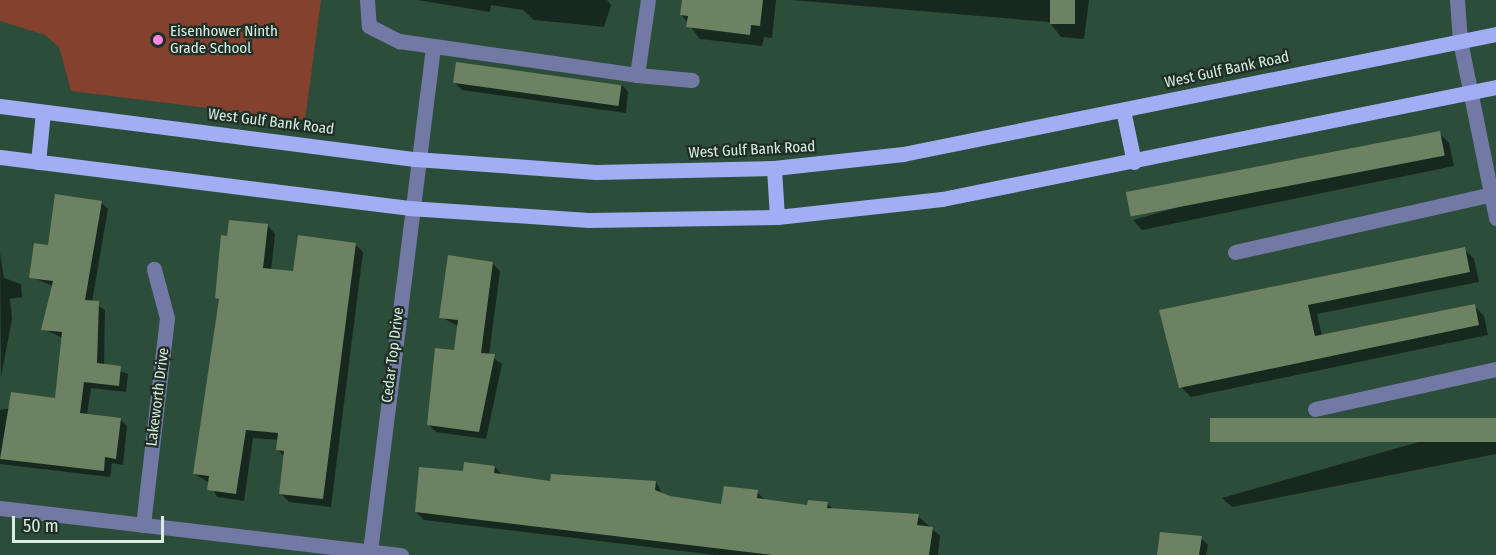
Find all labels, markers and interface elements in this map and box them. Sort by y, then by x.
place label: Eisenhower Ninth Grade School [170,22,278,57]
marker: Eisenhower Ninth Grade School [151,33,165,47]
street label: West Gulf Bank Road [1163,48,1291,92]
street label: West Gulf Bank Road [207,105,335,139]
street label: West Gulf Bank Road [688,138,816,162]
street label: Cedar Top Drive [378,306,408,404]
street label: Lakeworth Drive [143,347,173,447]
scale bar [15,504,166,542]
text: 50 m [23,515,59,537]

